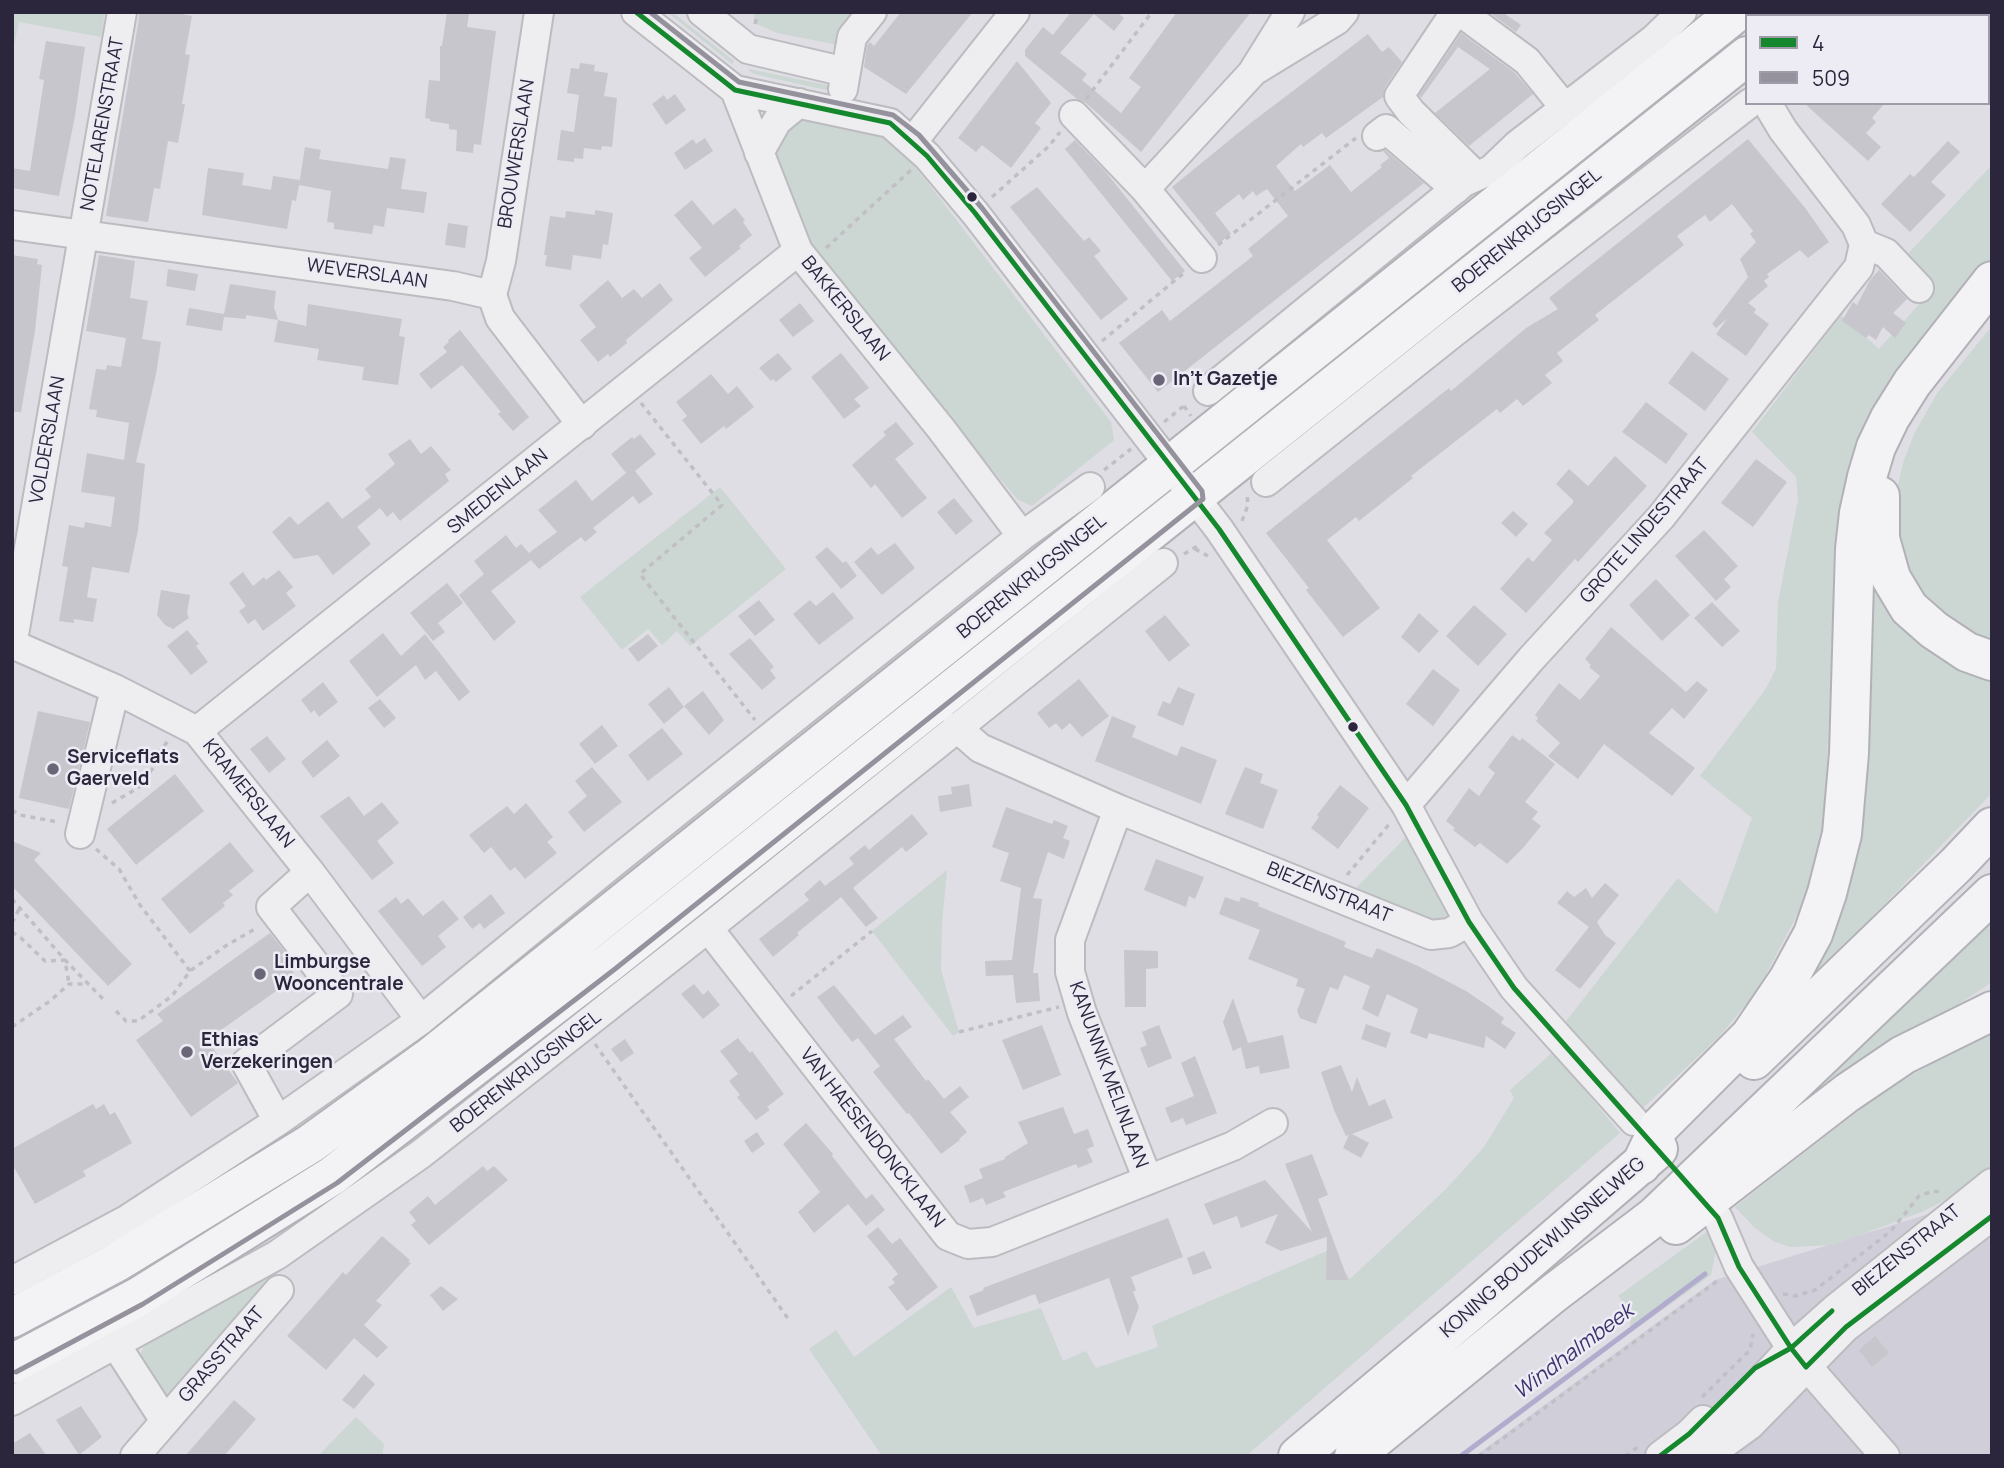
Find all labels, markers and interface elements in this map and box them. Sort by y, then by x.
legend [1745,14,1990,105]
text: 4 [1812,29,1824,57]
street label: NOTELARENSTRAAT [76,35,130,213]
text: 509 [1812,64,1850,92]
street label: BROUWERSLAAN [494,78,540,230]
street label: BOERENKRIJGSINGEL [1448,164,1606,298]
unlabelled marker [965,190,979,204]
street label: BAKKERSLAAN [796,252,894,366]
street label: WEVERSLAAN [305,254,429,294]
place label: In't Gazetje [1173,369,1278,391]
marker: In't Gazetje [1151,372,1167,388]
street label: VOLDERSLAAN [26,374,70,506]
street label: SMEDENLAAN [443,445,553,539]
street label: GROTE LINDESTRAAT [1576,454,1714,608]
street label: BOERENKRIJGSINGEL [953,510,1111,644]
unlabelled marker [1346,720,1360,734]
street label: KRAMERSLAAN [197,735,299,853]
place label: Serviceflats Gaerveld [67,747,179,791]
marker: Serviceflats Gaerveld [45,761,61,777]
street label: BIEZENSTRAAT [1263,858,1395,928]
place label: Limburgse Wooncentrale [274,952,404,996]
marker: Limburgse Wooncentrale [252,966,268,982]
street label: KANUNNIK MELINLAAN [1064,979,1152,1171]
street label: BOERENKRIJGSINGEL [446,1006,606,1138]
place label: Ethias Verzekeringen [201,1030,333,1074]
marker: Ethias Verzekeringen [179,1044,195,1060]
street label: VAN HAESENDONCKLAAN [795,1044,949,1232]
street label: KONING BOUDEWIJNSNELWEG [1436,1153,1650,1343]
street label: BIEZENSTRAAT [1848,1200,1966,1302]
water label: Windhalmbeek [1509,1299,1639,1405]
street label: GRASSTRAAT [174,1303,270,1407]

